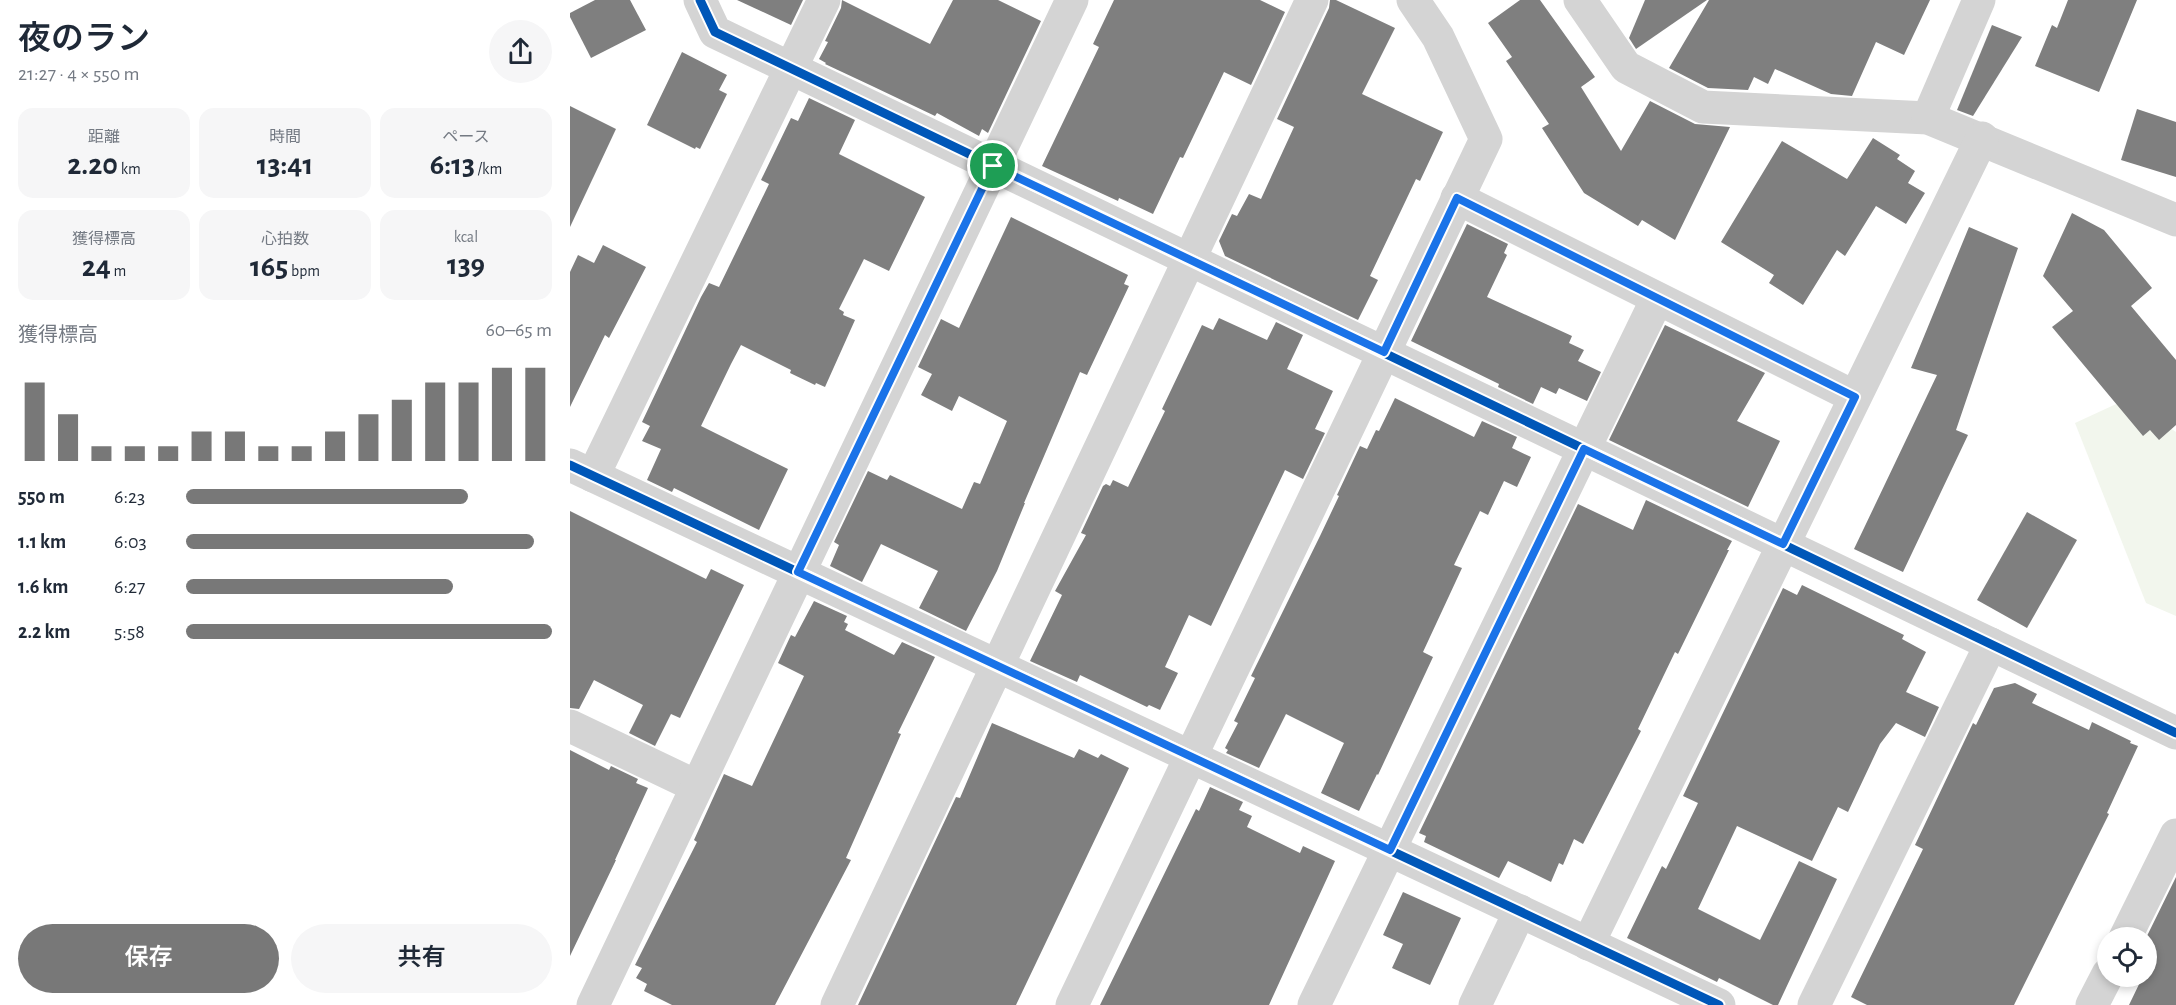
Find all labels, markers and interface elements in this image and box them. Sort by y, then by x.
button: share [489,20,552,83]
text: 夜のラン [18,23,150,56]
text: 21:27 · 4 × 550 m [18,64,140,84]
text: 距離 [88,129,120,145]
text: 時間 [269,129,301,145]
text: ペース [442,129,490,145]
pin [967,140,1018,191]
icon: arrive [976,149,1009,182]
text: 2.20 [67,150,118,180]
text: 13:41 [257,150,313,180]
text: 6:13 [430,150,475,180]
text: km [118,161,141,177]
text: /km [475,161,502,177]
text: kcal [454,229,478,245]
text: 獲得標高 [72,231,136,247]
text: 心拍数 [261,231,309,247]
text: 139 [447,250,485,280]
text: 24 [82,252,111,282]
text: 165 [250,252,288,282]
text: m [111,263,126,279]
text: bpm [288,263,320,279]
text: 60–65 m [485,320,552,340]
text: 獲得標高 [18,325,98,345]
text: 550 m [18,487,65,507]
text: 6:23 [114,487,145,507]
text: 1.1 km [18,532,66,552]
text: 6:03 [114,532,147,552]
text: 1.6 km [18,577,69,597]
text: 6:27 [114,577,145,597]
text: 2.2 km [18,622,70,642]
text: 5:58 [114,622,145,642]
button: 保存 [18,924,279,993]
button: 共有 [291,924,552,993]
map controls [2097,927,2157,987]
button: locate [2097,927,2157,987]

